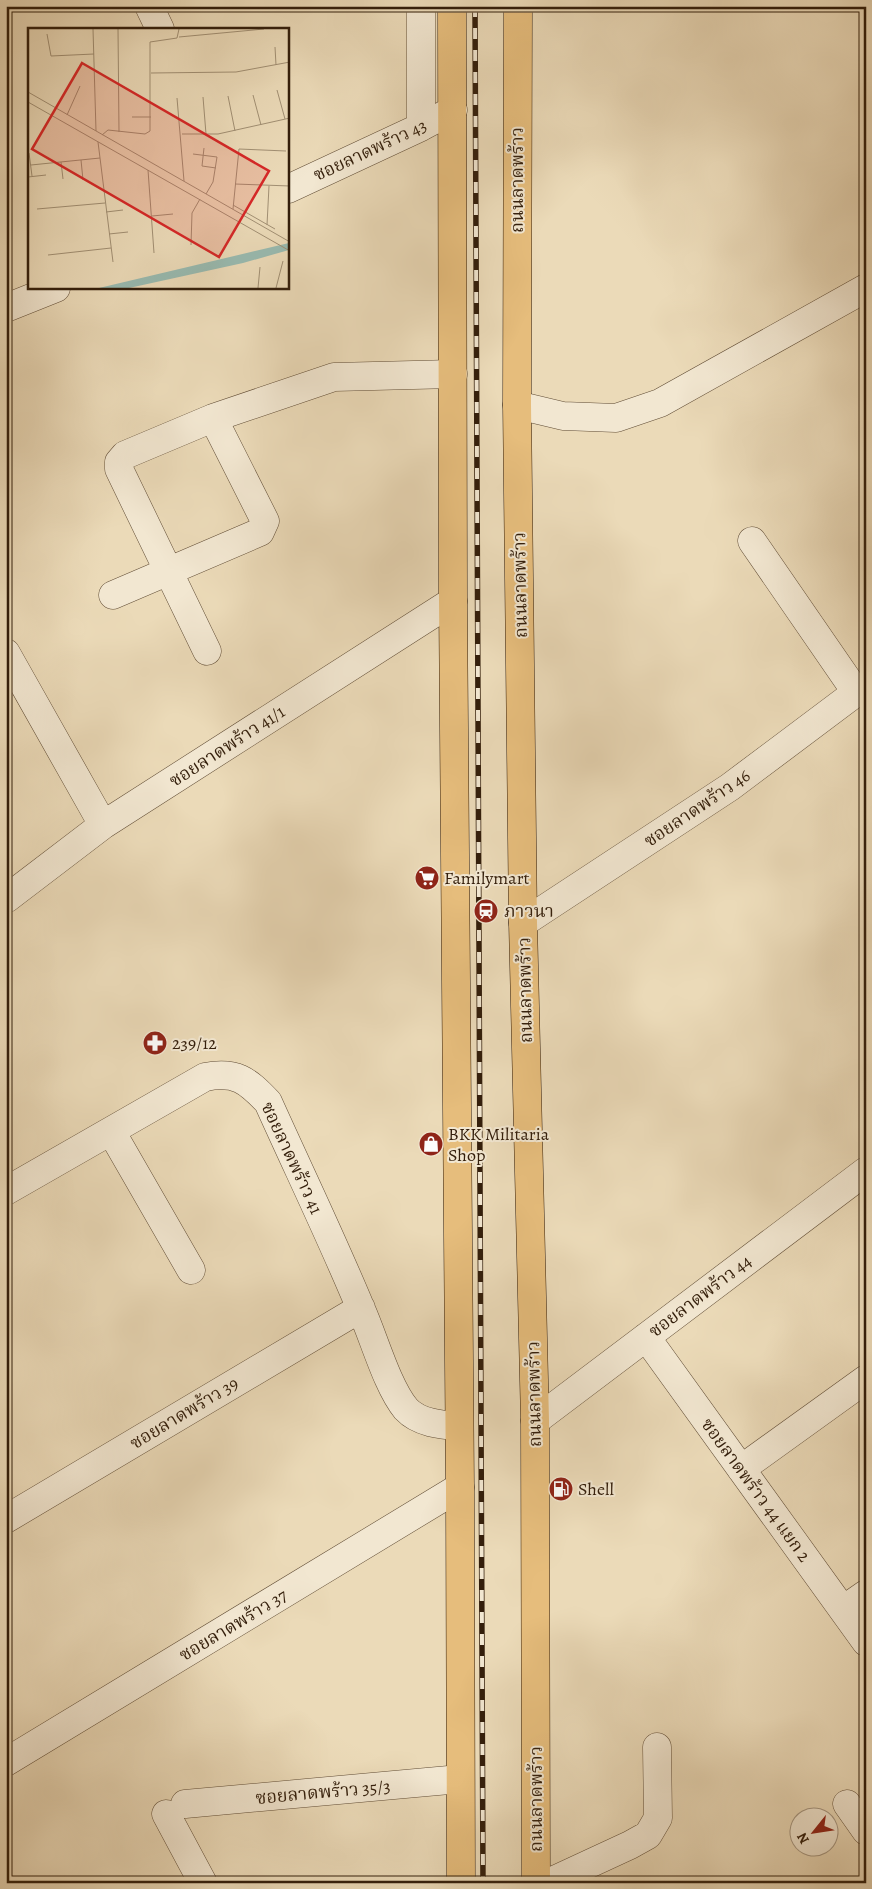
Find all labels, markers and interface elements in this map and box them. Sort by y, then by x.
inset map [28,28,289,289]
street label: ซอยลาดพร้าว 43 [309,113,431,187]
street label: ถนนลาดพร้าว [505,127,529,233]
street label: ถนนลาดพร้าว [507,532,533,638]
street label: ซอยลาดพร้าว 41/1 [165,700,289,792]
street label: ซอยลาดพร้าว 46 [639,764,755,852]
supermarket icon: Familymart [414,865,440,891]
place label: Familymart [444,866,530,890]
station icon: ภาวนา [473,898,499,924]
place label: ภาวนา [504,899,554,923]
street label: ถนนลาดพร้าว [512,937,538,1043]
pharmacy icon: 239/12 [142,1030,168,1056]
place label: 239/12 [172,1031,217,1055]
street label: ซอยลาดพร้าว 41 [255,1098,329,1218]
place label: BKK Militaria Shop [448,1122,550,1167]
shop icon: BKK Militaria Shop [418,1131,444,1157]
street label: ซอยลาดพร้าว 44 [644,1249,756,1343]
street label: ถนนลาดพร้าว [521,1341,547,1447]
street label: ซอยลาดพร้าว 39 [125,1371,243,1455]
street label: ซอยลาดพร้าว 44 แยก 2 [696,1413,817,1567]
fuel station icon: Shell [548,1476,574,1502]
place label: Shell [578,1477,614,1501]
street label: ซอยลาดพร้าว 37 [175,1583,292,1667]
street label: ถนนลาดพร้าว [524,1746,548,1852]
street label: ซอยลาดพร้าว 35/3 [254,1774,392,1810]
north arrow [790,1806,840,1856]
text: N [792,1829,814,1847]

